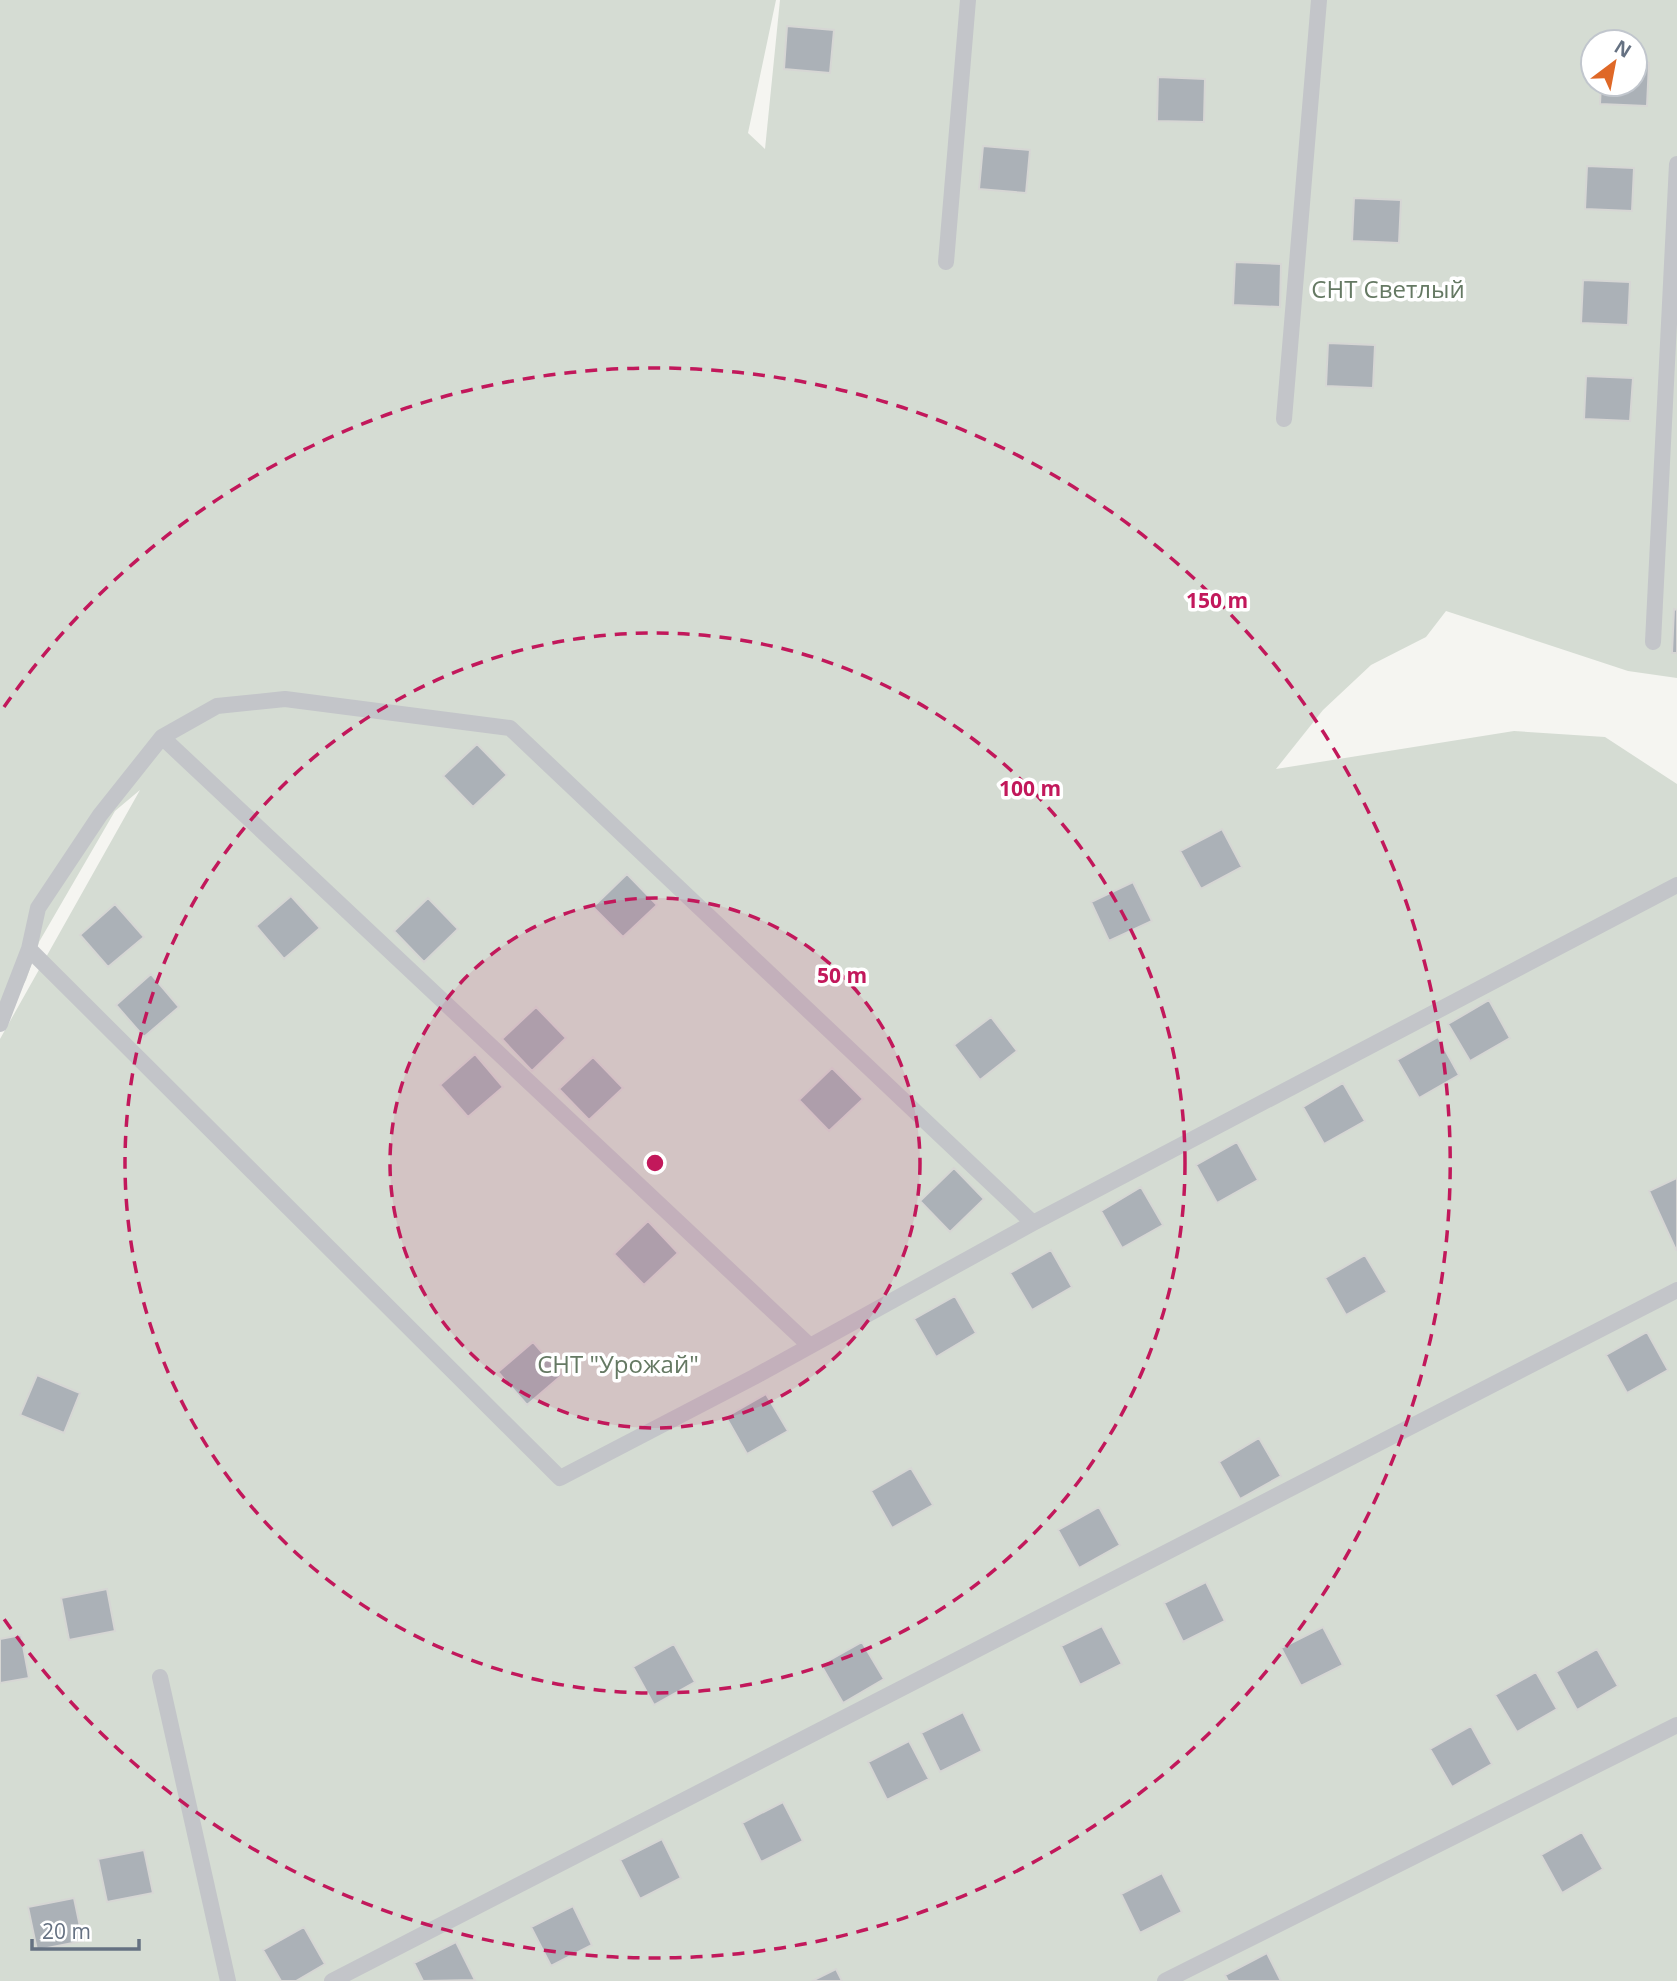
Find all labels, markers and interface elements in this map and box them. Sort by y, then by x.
north arrow [1579,28,1649,98]
text: N [1610,33,1636,64]
park label: СНТ Светлый [1311,272,1465,305]
text: 150 m [1186,586,1248,614]
text: 100 m [999,774,1061,802]
text: 50 m [817,961,867,989]
centre of rings [643,1151,667,1175]
park label: СНТ "Урожай" [537,1347,699,1380]
scale bar [32,1908,138,1952]
text: 20 m [42,1917,91,1945]

